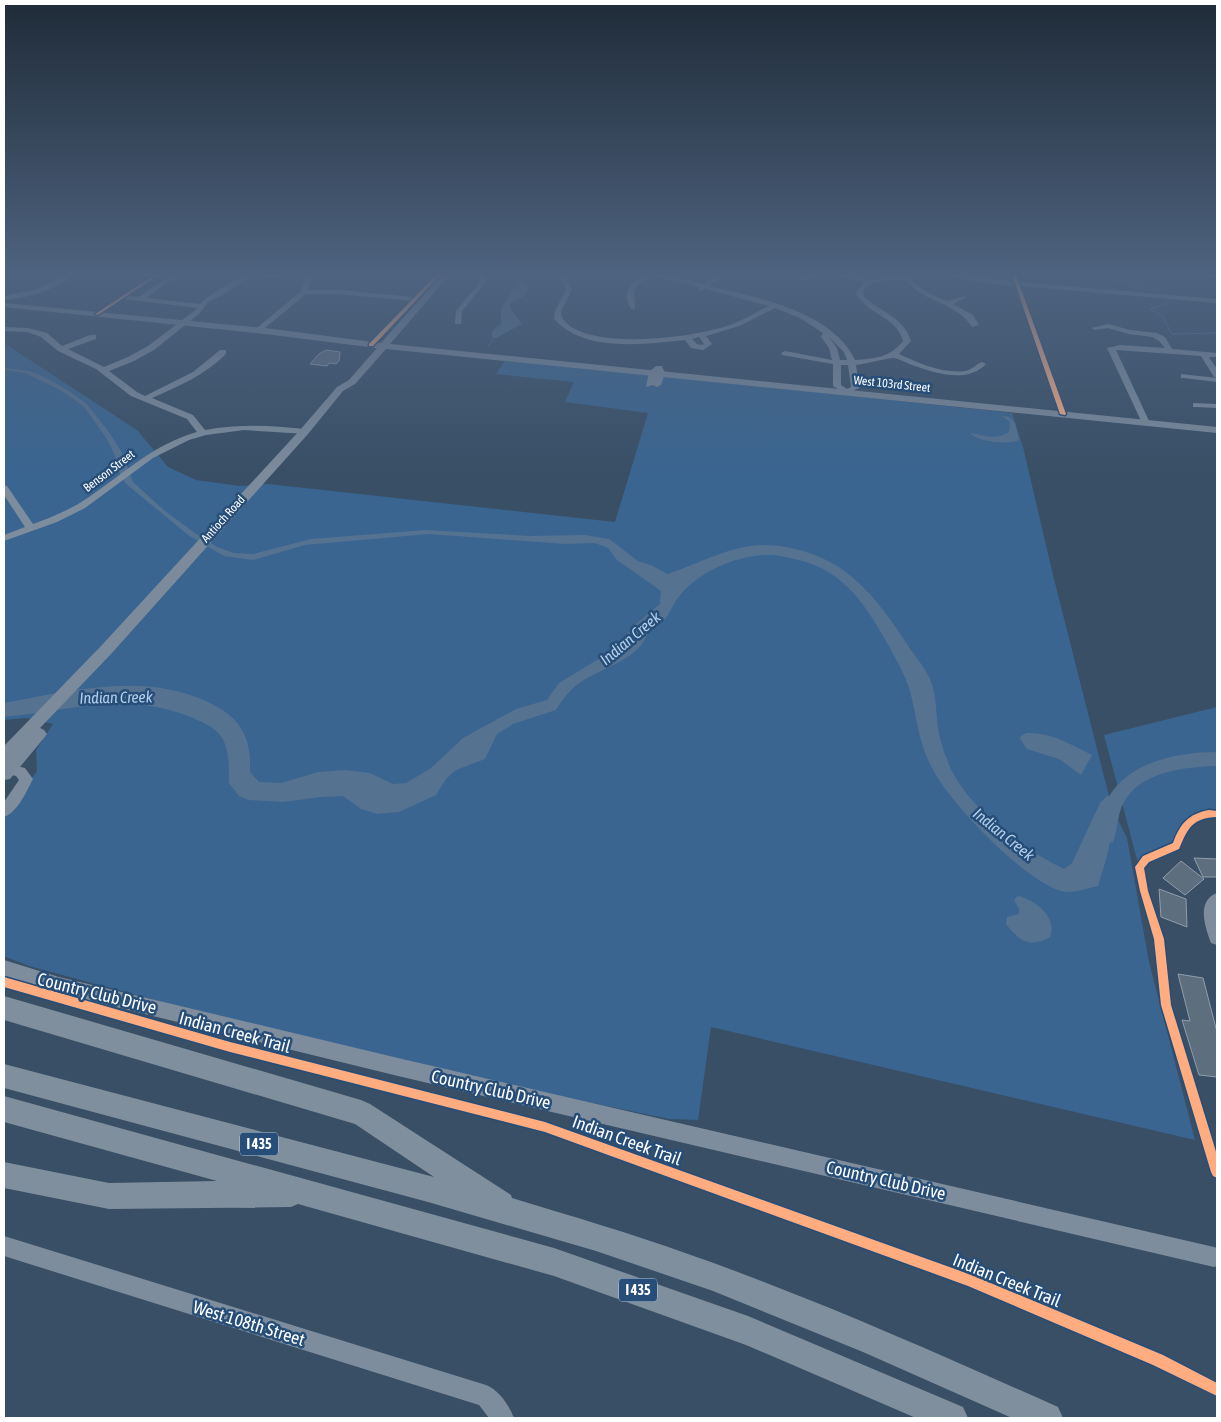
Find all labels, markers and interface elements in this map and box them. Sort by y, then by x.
street label: West 103rd Street [853,373,932,395]
street label: Benson Street [81,447,138,495]
street label: Antioch Road [198,493,248,545]
water label: Indian Creek [596,607,665,668]
water label: Indian Creek [79,687,154,707]
water label: Indian Creek [970,804,1039,865]
street label: Country Club Drive [35,968,159,1018]
street label: Indian Creek Trail [177,1007,293,1057]
street label: Country Club Drive [429,1065,553,1113]
street label: Indian Creek Trail [570,1111,685,1170]
road number: I 435 [240,1132,278,1156]
street label: Country Club Drive [824,1156,948,1204]
street label: Indian Creek Trail [950,1249,1064,1311]
road number: I 435 [619,1278,657,1302]
street label: West 108th Street [190,1296,308,1350]

